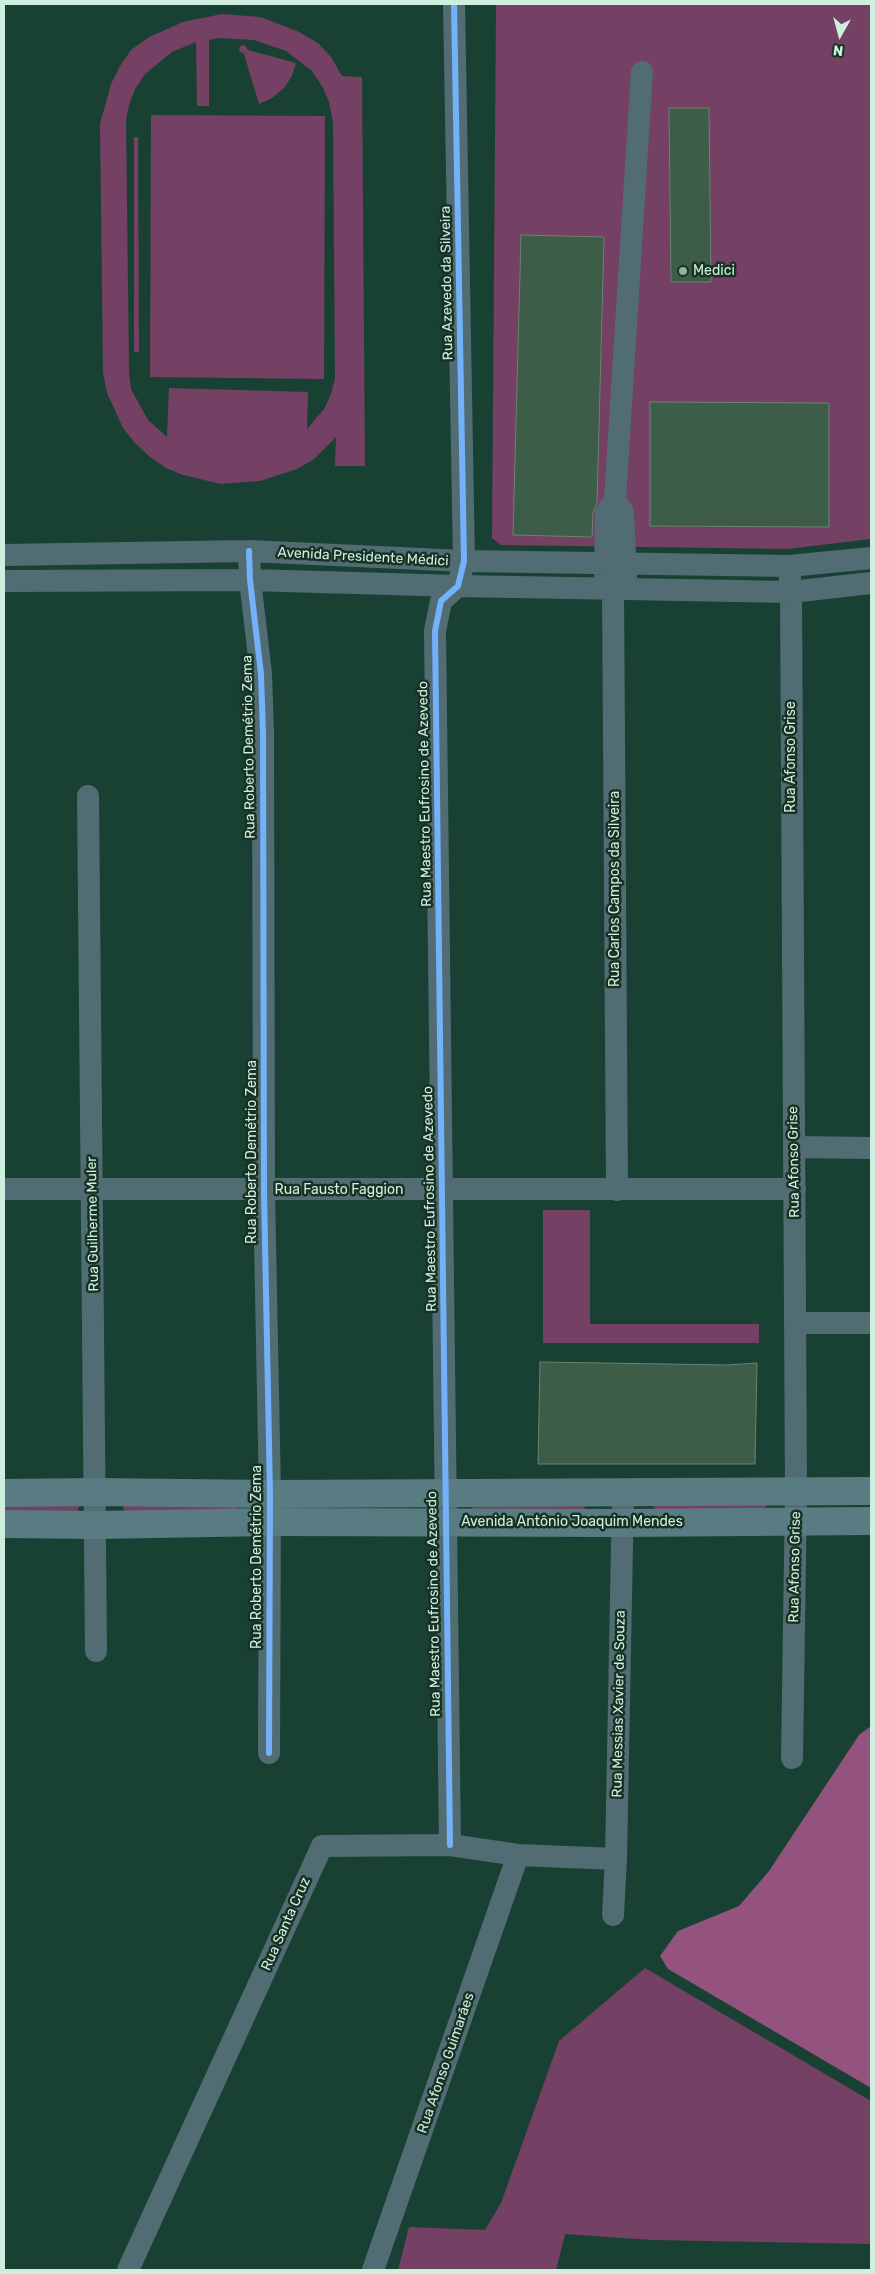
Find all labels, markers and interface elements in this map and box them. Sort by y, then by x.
north arrow [815,10,865,60]
text: N [832,41,844,59]
street label: Rua Azevedo da Silveira [437,206,457,360]
place label: Medici [693,263,735,279]
marker: Medici [677,265,689,277]
street label: Avenida Presidente Médici [277,544,449,570]
street label: Rua Roberto Demétrio Zema [239,655,259,839]
street label: Rua Maestro Eufrosino de Azevedo [415,681,435,907]
street label: Rua Afonso Grise [783,701,799,813]
street label: Rua Carlos Campos da Silveira [607,791,623,987]
street label: Rua Roberto Demétrio Zema [244,1060,260,1244]
street label: Rua Maestro Eufrosino de Azevedo [420,1086,440,1312]
street label: Rua Afonso Grise [785,1106,803,1218]
street label: Rua Guilherme Muler [83,1156,103,1292]
street label: Rua Fausto Faggion [275,1182,403,1198]
street label: Rua Roberto Demétrio Zema [249,1465,265,1649]
street label: Rua Maestro Eufrosino de Azevedo [424,1491,444,1717]
street label: Rua Afonso Grise [786,1511,804,1623]
street label: Avenida Antônio Joaquim Mendes [461,1514,683,1530]
street label: Rua Messias Xavier de Souza [609,1610,629,1798]
street label: Rua Santa Cruz [258,1875,314,1973]
street label: Rua Afonso Guimarães [414,1990,478,2136]

